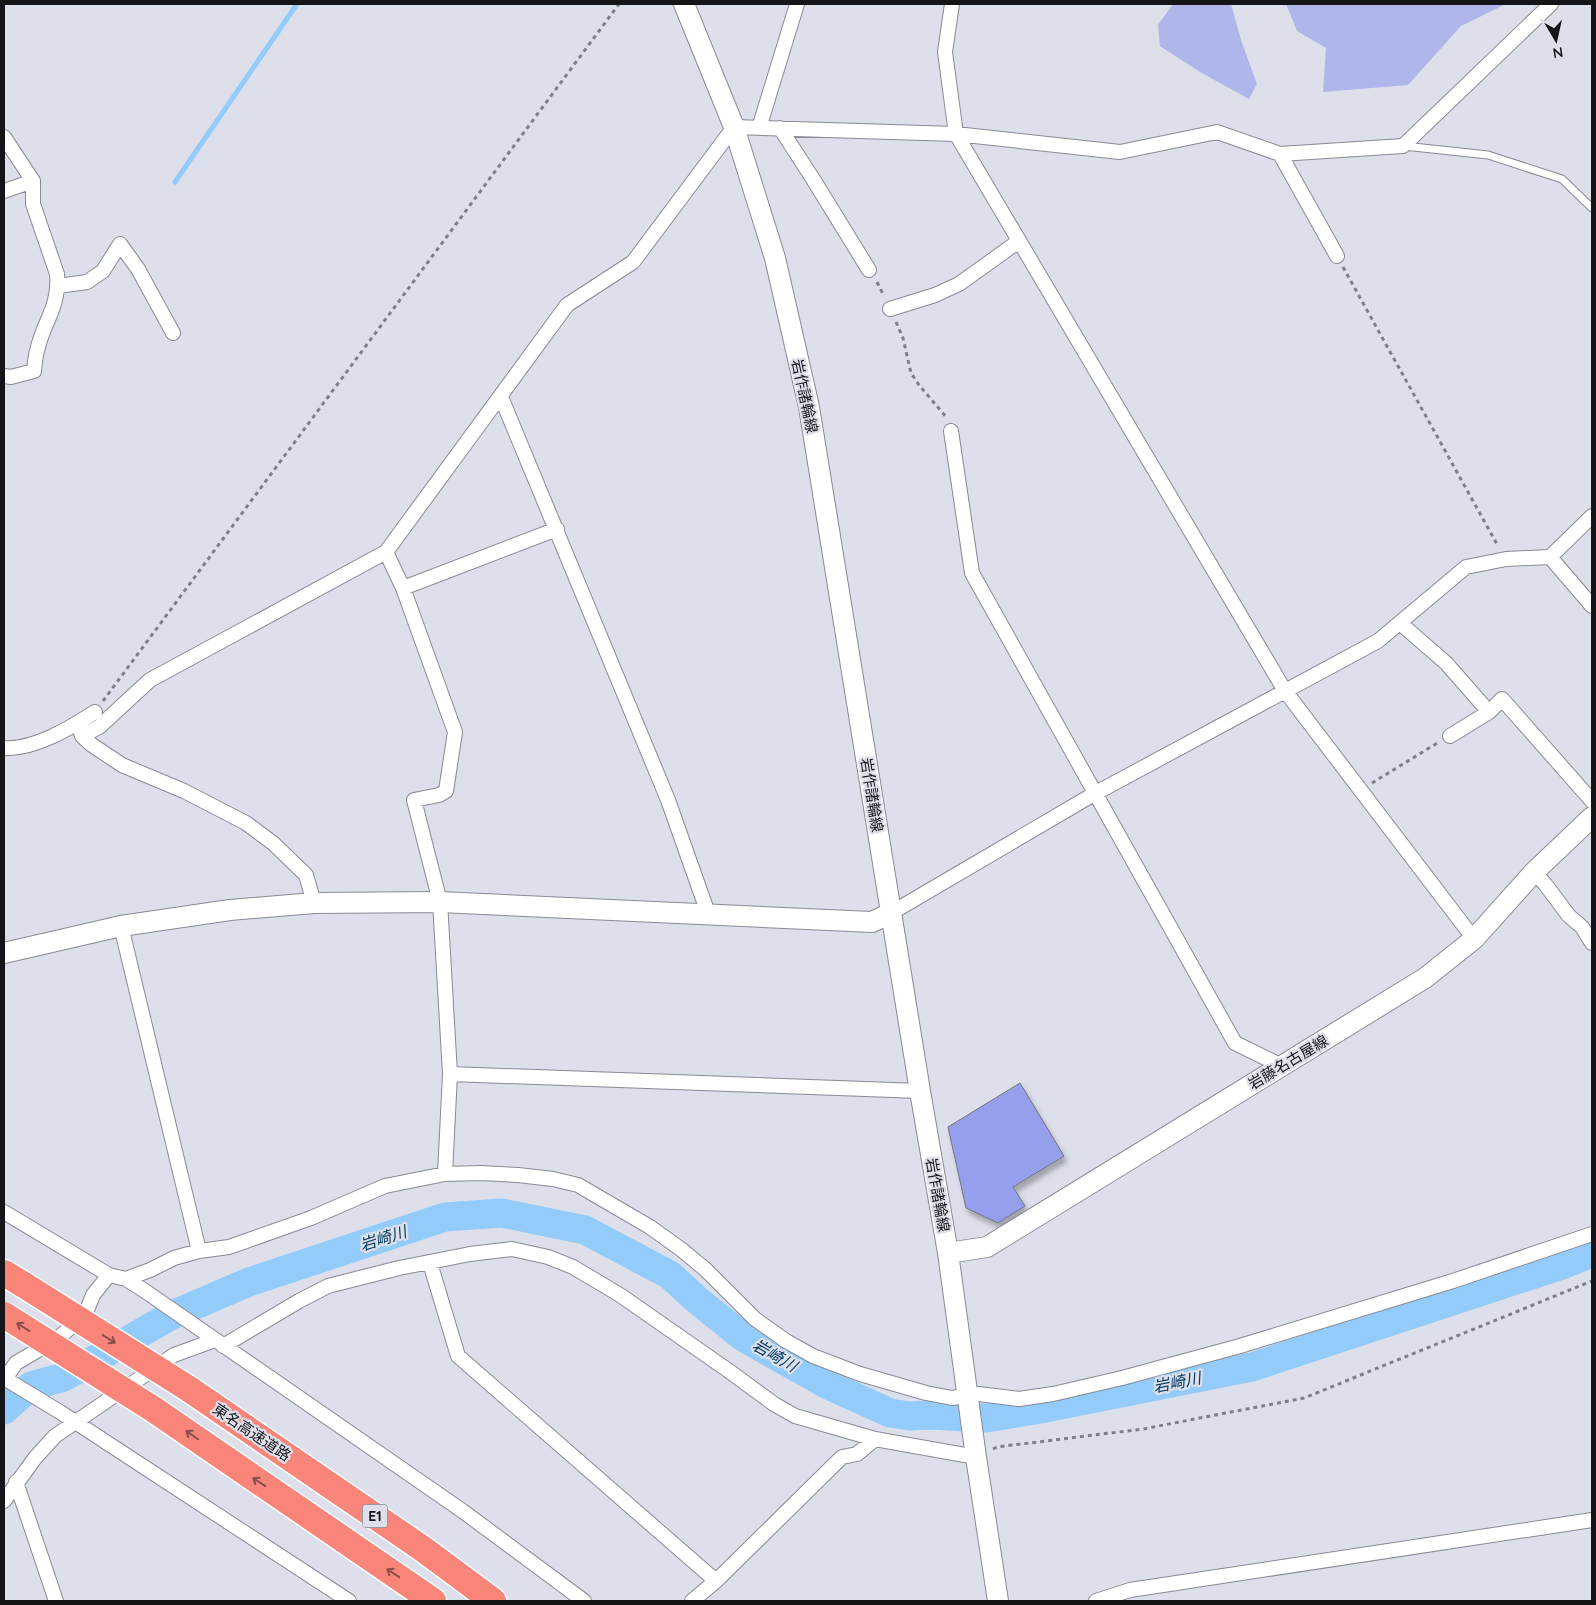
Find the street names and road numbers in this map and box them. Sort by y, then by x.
street label: 岩作諸輪線 [788,357,822,435]
street label: 岩作諸輪線 [857,756,887,834]
street label: 岩藤名古屋線 [1245,1031,1331,1093]
street label: 岩作諸輪線 [922,1156,954,1234]
street label: 東名高速道路 [209,1399,295,1465]
road number: E1 [362,1504,388,1528]

